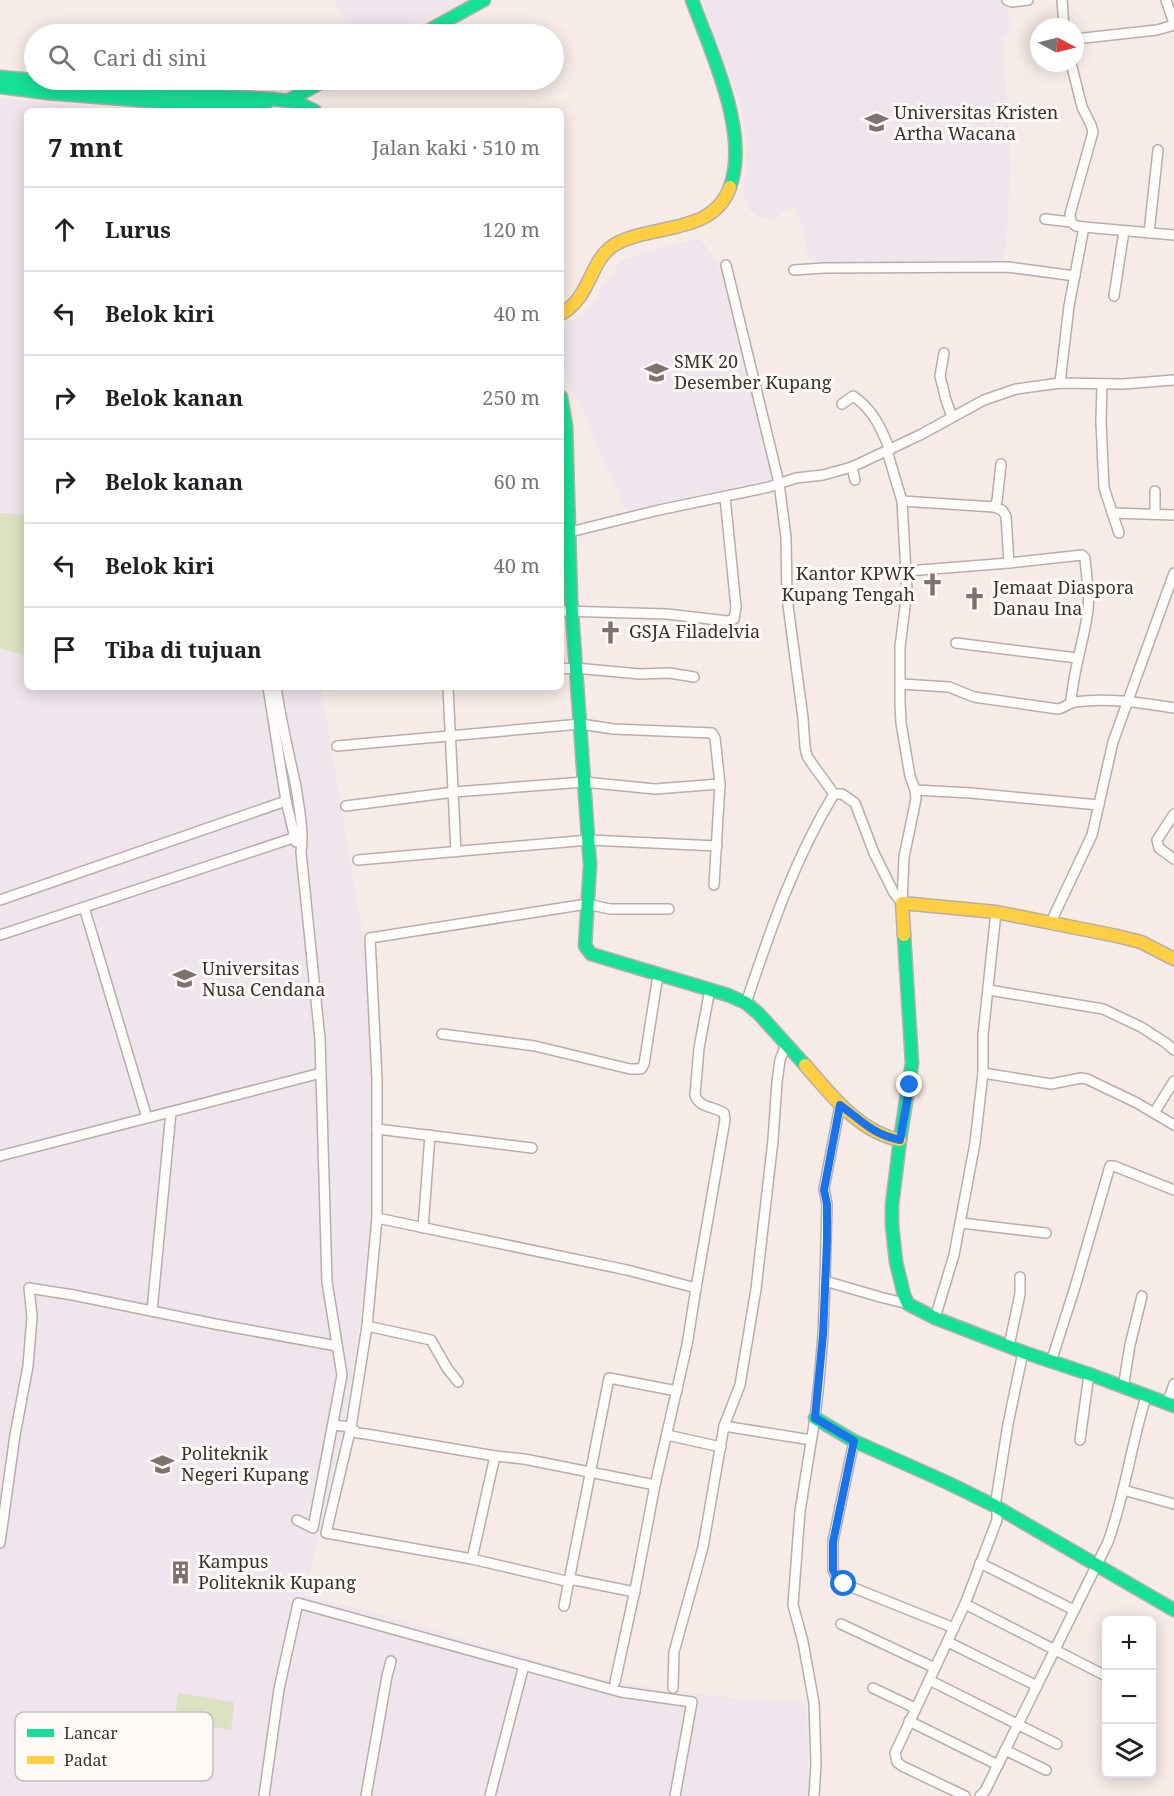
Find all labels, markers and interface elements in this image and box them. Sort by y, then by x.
north arrow [1030,18,1084,72]
search box [24,24,564,90]
icon: search [45,41,78,74]
text: Cari di sini [93,42,206,72]
place label: Universitas Kristen Artha Wacana [894,100,1059,145]
school or university icon: Universitas Kristen Artha Wacana [863,110,889,136]
text: 7 mnt [48,129,123,165]
text: Jalan kaki · 510 m [372,134,540,161]
icon: ahead [48,213,81,246]
text: Lurus [105,214,171,244]
text: 120 m [482,216,540,243]
icon: left [48,297,81,330]
text: Belok kiri [105,298,214,328]
text: 40 m [494,300,540,327]
place label: SMK 20 Desember Kupang [674,349,832,394]
school or university icon: SMK 20 Desember Kupang [643,359,669,385]
icon: right [48,381,81,414]
text: Belok kanan [105,382,243,412]
text: 250 m [482,384,540,411]
icon: right [48,465,81,498]
text: Belok kanan [105,466,243,496]
text: 60 m [494,468,540,495]
icon: left [48,549,81,582]
text: Belok kiri [105,550,214,580]
text: 40 m [494,552,540,579]
place label: Kantor KPWK Kupang Tengah [782,561,915,606]
church icon: Kantor KPWK Kupang Tengah [920,571,946,597]
place label: Jemaat Diaspora Danau Ina [992,575,1134,620]
church icon: Jemaat Diaspora Danau Ina [962,585,988,611]
church icon: GSJA Filadelvia [598,619,624,645]
place label: GSJA Filadelvia [629,619,760,643]
icon: arrive [48,633,81,666]
text: Tiba di tujuan [105,634,262,664]
place label: Universitas Nusa Cendana [202,956,325,1001]
school or university icon: Universitas Nusa Cendana [171,966,197,992]
route end [896,1071,922,1097]
place label: Politeknik Negeri Kupang [181,1441,309,1486]
school or university icon: Politeknik Negeri Kupang [150,1451,176,1477]
place label: Kampus Politeknik Kupang [198,1549,356,1594]
building icon: Kampus Politeknik Kupang [167,1559,193,1585]
route start [830,1570,856,1596]
map controls [1102,1616,1156,1778]
button: + [1102,1616,1156,1670]
button: − [1102,1670,1156,1724]
legend [15,1712,213,1781]
text: Lancar [64,1722,118,1744]
button: layers [1102,1724,1156,1778]
text: Padat [64,1749,108,1771]

